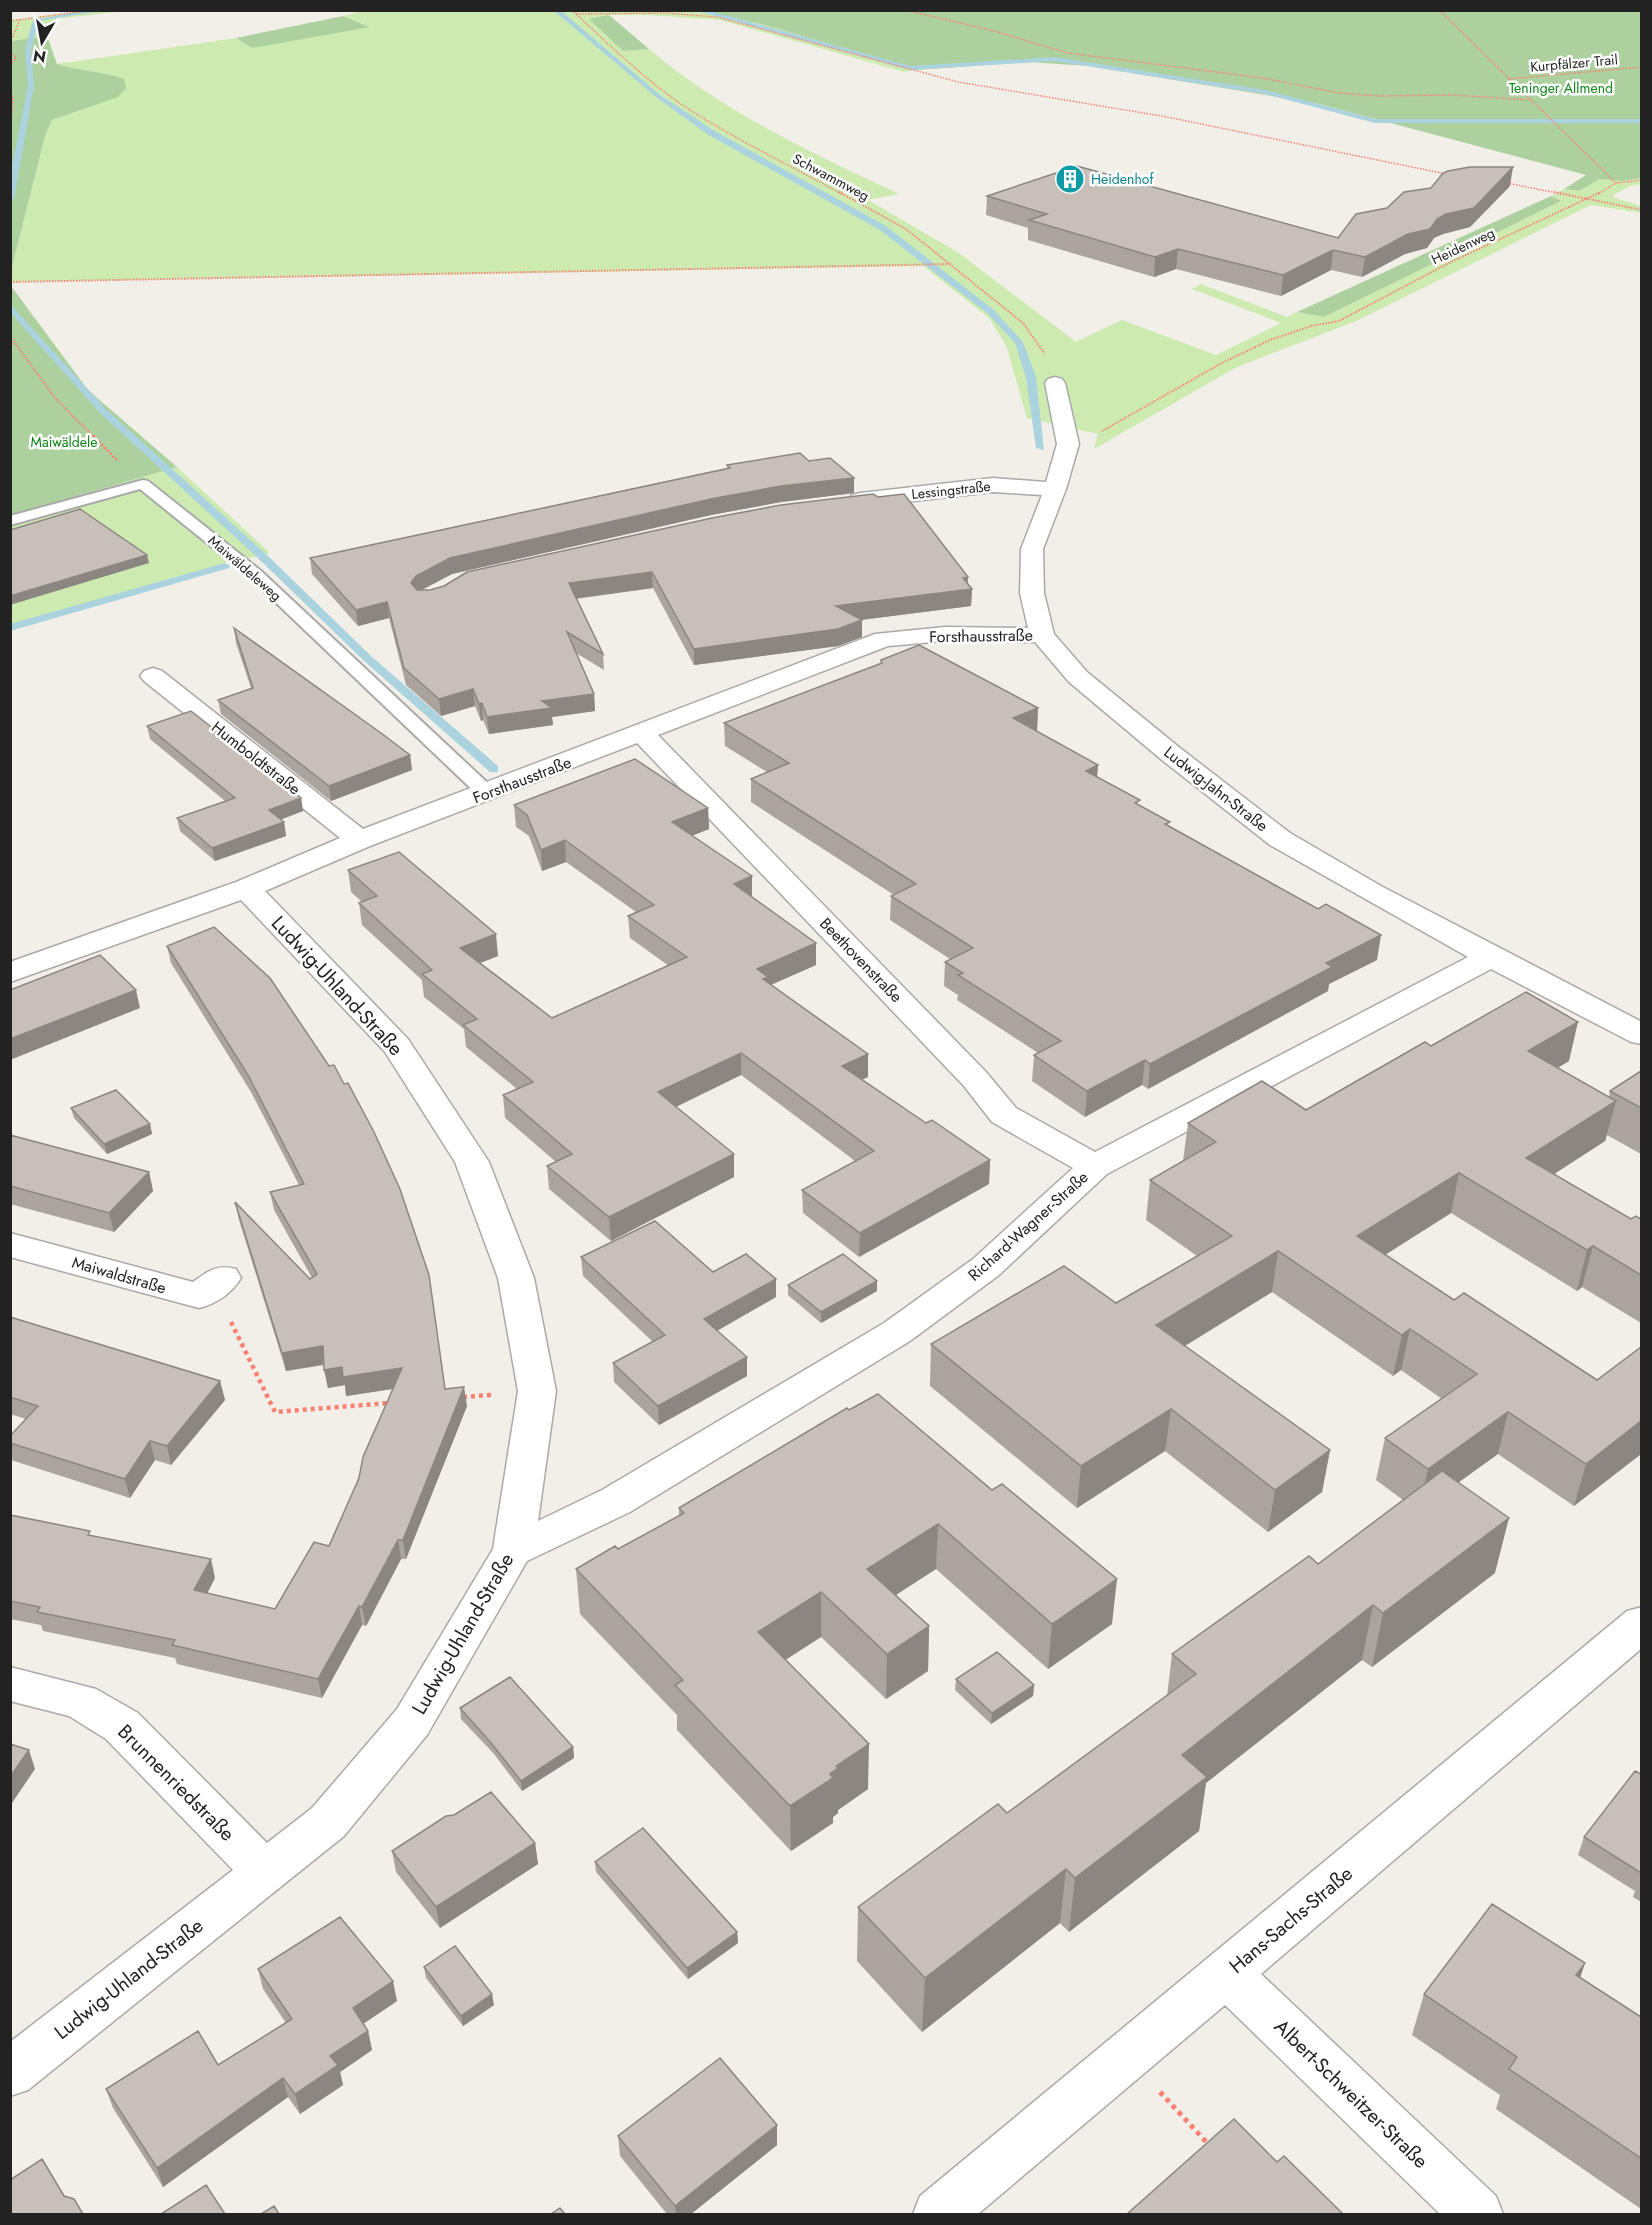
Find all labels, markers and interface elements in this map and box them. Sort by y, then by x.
north arrow [12,12,72,72]
text: N [31,44,48,69]
street label: Kurpfälzer Trail [1529,49,1619,77]
park label: Teninger Allmend [1509,78,1613,98]
street label: Schwammweg [789,148,873,206]
building icon: Heidenhof [1054,163,1086,195]
place label: Heidenhof [1091,169,1154,189]
street label: Heidenweg [1428,223,1498,269]
park label: Maiwäldele [31,432,97,452]
street label: Lessingstraße [910,476,992,504]
street label: Maiwäldeleweg [204,531,286,605]
street label: Forsthausstraße [929,624,1033,648]
street label: Humboldtstraße [207,716,305,800]
street label: Ludwig-Jahn-Straße [1159,741,1273,837]
street label: Forsthausstraße [469,751,575,809]
street label: Ludwig-Uhland-Straße [264,910,410,1062]
street label: Beethovenstraße [814,912,908,1008]
street label: Richard-Wagner-Straße [963,1166,1093,1286]
street label: Maiwaldstraße [69,1251,169,1299]
street label: Ludwig-Uhland-Straße [405,1548,521,1720]
street label: Brunnenriedstraße [111,1718,241,1848]
street label: Hans-Sachs-Straße [1223,1860,1359,1980]
street label: Ludwig-Uhland-Straße [48,1912,210,2046]
street label: Albert-Schweitzer-Straße [1268,2013,1434,2175]

